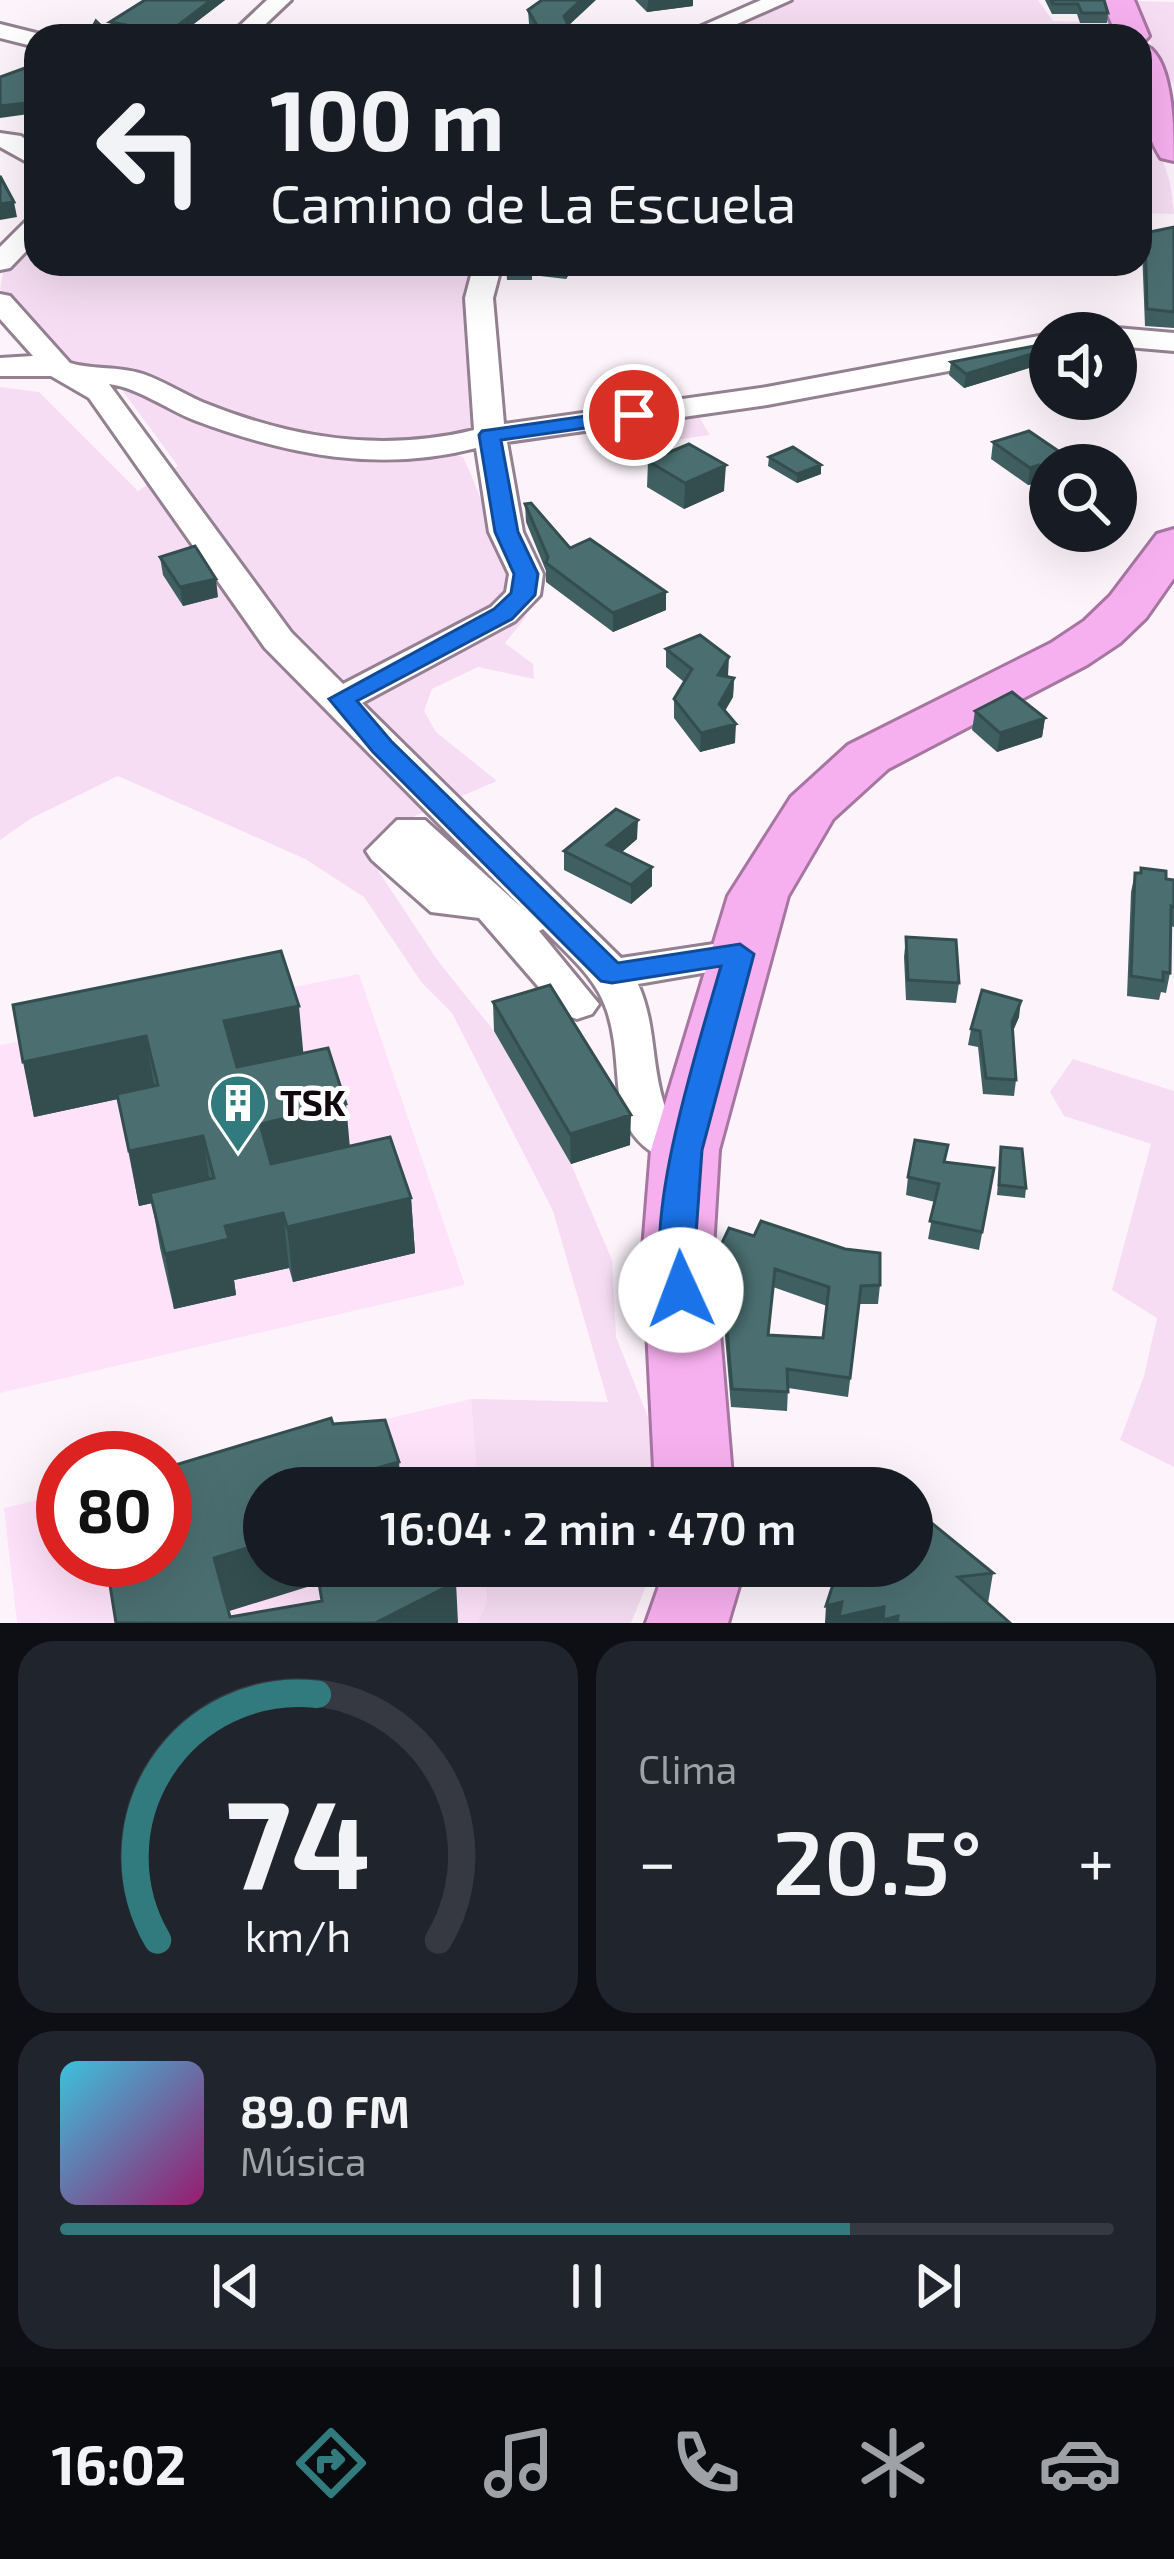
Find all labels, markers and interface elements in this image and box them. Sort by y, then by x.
text: 100 m [270,67,504,168]
icon: left [72,72,228,228]
text: Camino de La Escuela [270,169,796,234]
map controls [1029,312,1137,552]
button: sound [1029,312,1137,420]
pin [583,364,685,466]
icon: arrive [601,382,667,448]
button: search [1029,444,1137,552]
building icon: TSK [207,1072,269,1154]
place label: TSK [280,1080,346,1123]
position arrow [618,1227,744,1353]
speed limit sign: 80 [36,1431,192,1587]
text: 16:04 · 2 min · 470 m [380,1500,796,1554]
text: Clima [638,1745,737,1792]
text: 74 [225,1764,371,1914]
text: 20.5° [772,1805,982,1913]
text: − [638,1820,677,1899]
text: + [1078,1820,1114,1899]
text: km/h [245,1909,351,1961]
text: 89.0 FM [240,2083,410,2137]
text: Música [240,2137,366,2184]
icon: previous [203,2253,269,2319]
icon: pause [554,2253,620,2319]
icon: next [905,2253,971,2319]
icon: directions [289,2421,373,2505]
icon: music [477,2421,561,2505]
icon: phone [664,2421,748,2505]
icon: climate [851,2421,935,2505]
icon: car [1038,2421,1122,2505]
text: 16:02 [52,2431,186,2496]

